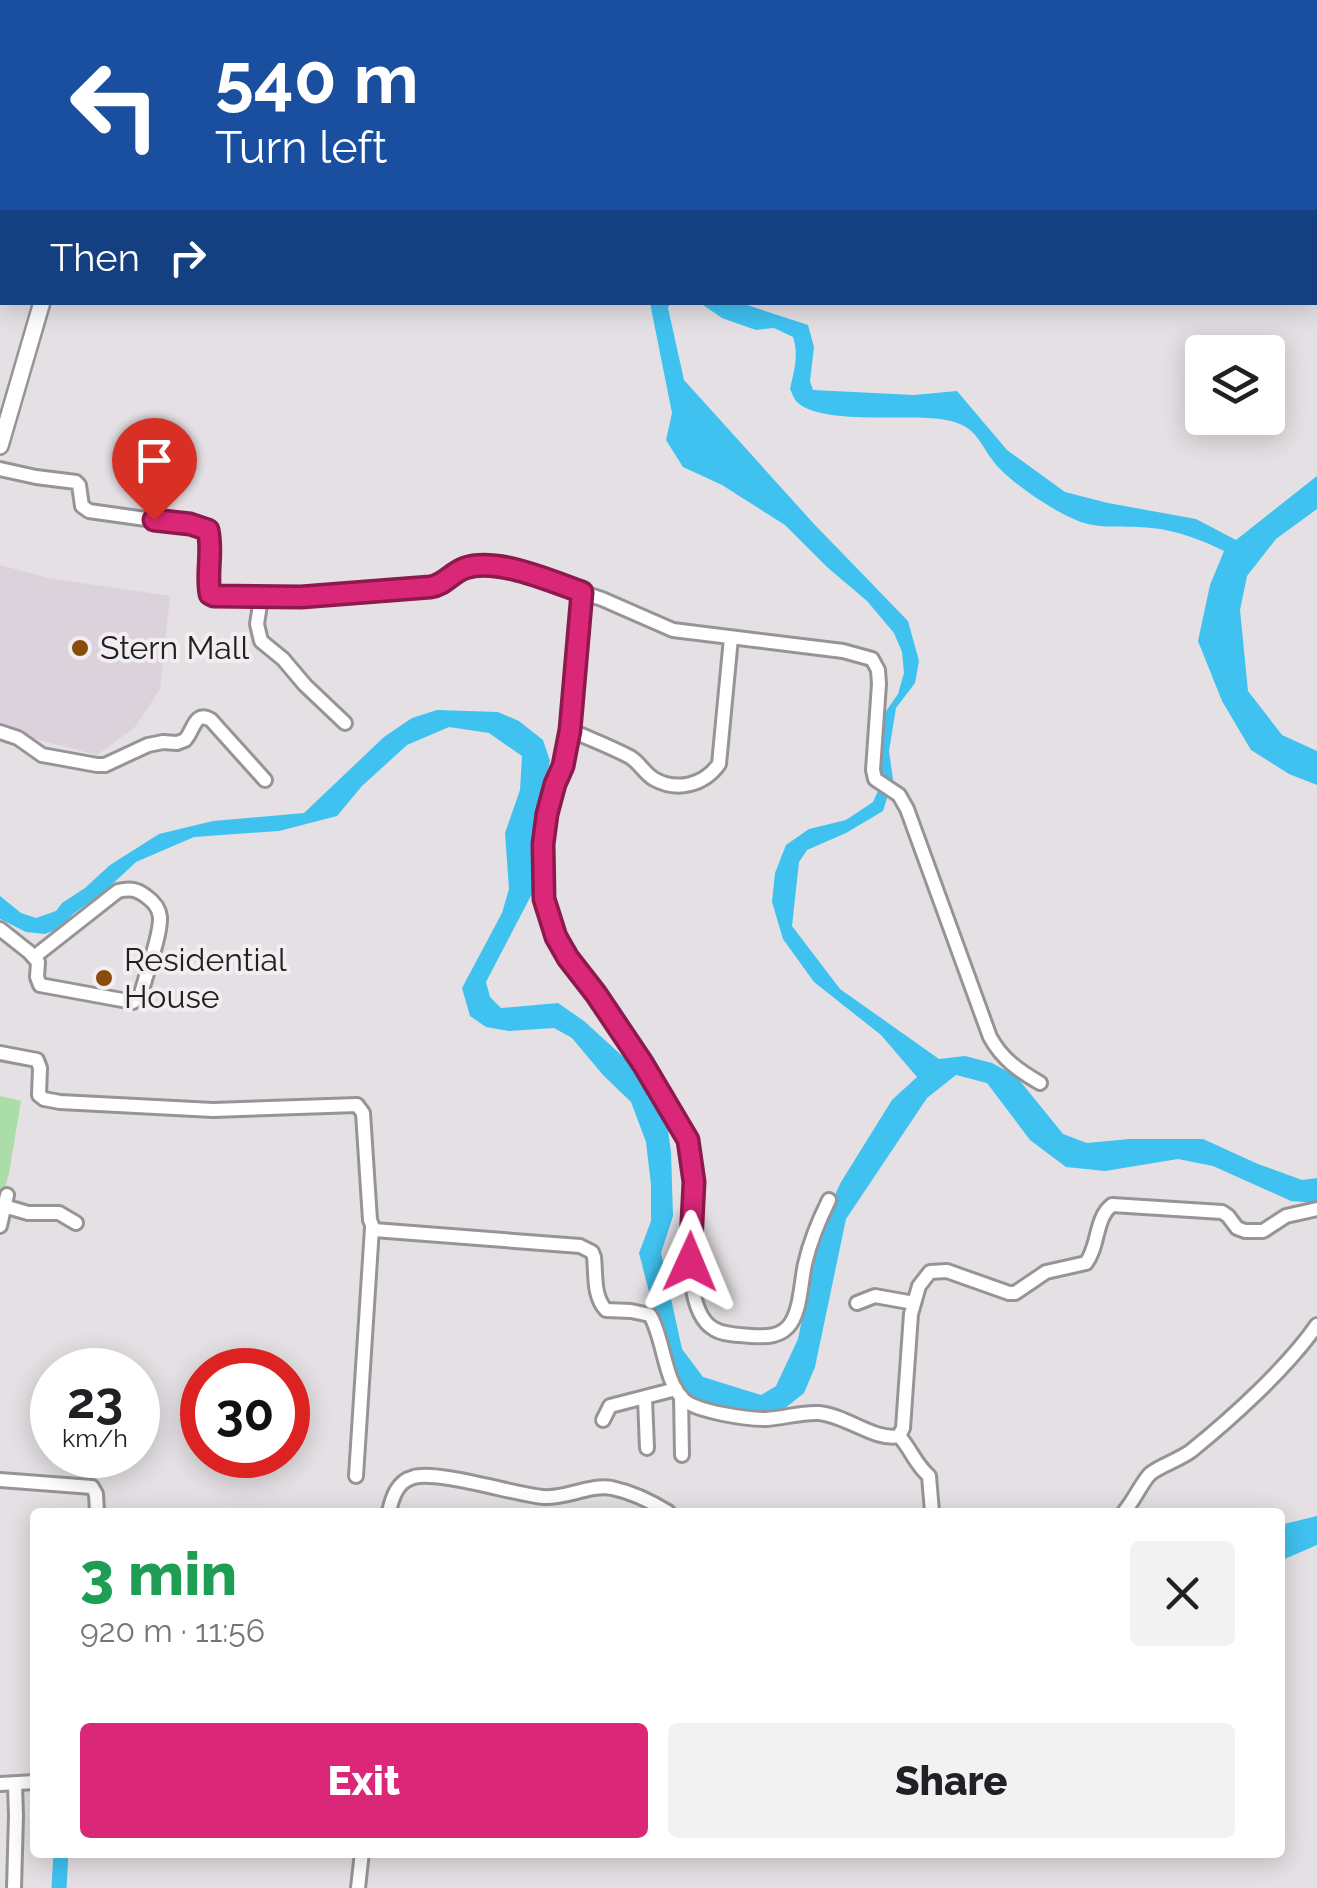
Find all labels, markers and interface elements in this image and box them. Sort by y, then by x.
text: 540 m [215,37,419,119]
icon: left [50,40,180,170]
text: Turn left [215,121,387,174]
icon: right [160,230,215,285]
text: Then [50,235,140,280]
map controls [1185,335,1285,435]
button: layers [1185,335,1285,435]
pin [112,418,197,521]
icon: arrive [127,433,182,488]
place label: Stern Mall [100,629,249,666]
marker: Stern Mall [69,637,91,659]
place label: Residential House [124,941,287,1015]
marker: Residential House [93,967,115,989]
position arrow [638,1210,742,1314]
speed limit sign: 30 [180,1348,310,1478]
text: 23 [67,1371,123,1430]
text: km/h [62,1423,128,1453]
text: 3 min [80,1539,237,1609]
button: close [1130,1541,1235,1646]
text: 920 m · 11:56 [80,1612,265,1649]
button: Exit [80,1723,648,1838]
button: Share [668,1723,1235,1838]

